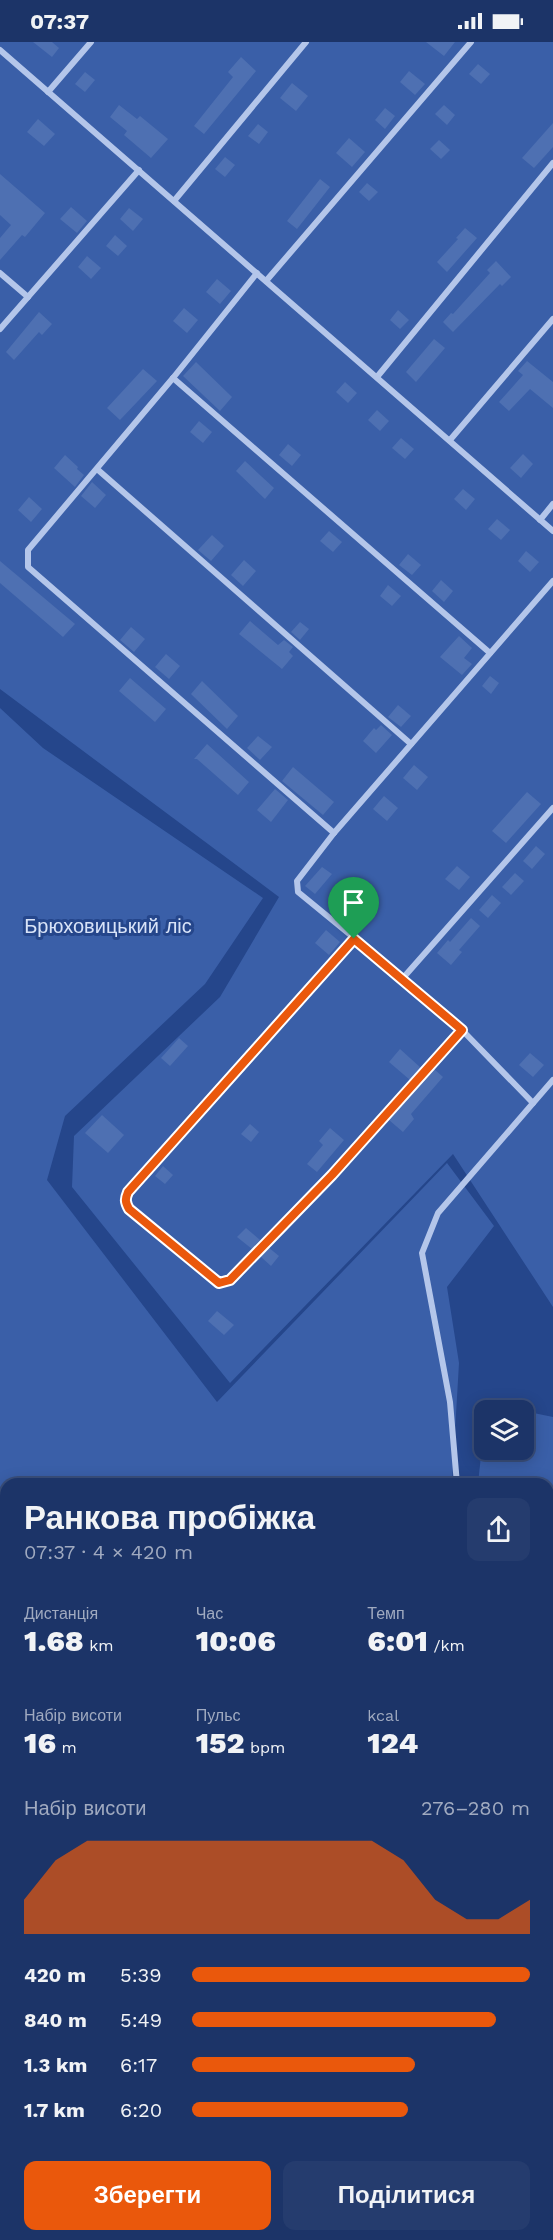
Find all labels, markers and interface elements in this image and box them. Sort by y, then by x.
text: 07:37 [30,9,89,34]
pin [328,877,379,939]
icon: arrive [337,886,370,919]
park label: Брюховицький ліс [24,914,192,938]
map controls [474,1400,534,1460]
button: layers [474,1400,534,1460]
text: Ранкова пробіжка [24,1498,315,1537]
button: share [467,1498,530,1561]
text: 07:37 · 4 × 420 m [24,1540,193,1564]
text: Дистанція [24,1604,98,1623]
text: Час [196,1604,223,1623]
text: Темп [367,1604,405,1623]
text: 1.68 [24,1623,84,1658]
text: 10:06 [196,1623,276,1658]
text: 6:01 [367,1623,428,1658]
text: km [84,1636,114,1655]
text: /km [428,1636,465,1655]
text: Набір висоти [24,1706,122,1725]
text: Пульс [196,1706,240,1725]
text: kcal [367,1706,399,1725]
text: 16 [24,1725,56,1760]
text: 152 [196,1725,245,1760]
text: 124 [367,1725,418,1760]
text: m [56,1738,77,1757]
text: bpm [245,1738,285,1757]
text: Набір висоти [24,1796,146,1820]
text: 276–280 m [421,1796,530,1820]
text: 420 m [24,1963,86,1987]
text: 5:39 [120,1963,162,1987]
text: 840 m [24,2008,87,2032]
text: 5:49 [120,2008,162,2032]
text: 1.3 km [24,2053,87,2077]
text: 6:17 [120,2053,157,2077]
text: 1.7 km [24,2098,85,2122]
text: 6:20 [120,2098,162,2122]
button: Зберегти [24,2161,271,2230]
button: Поділитися [283,2161,530,2230]

